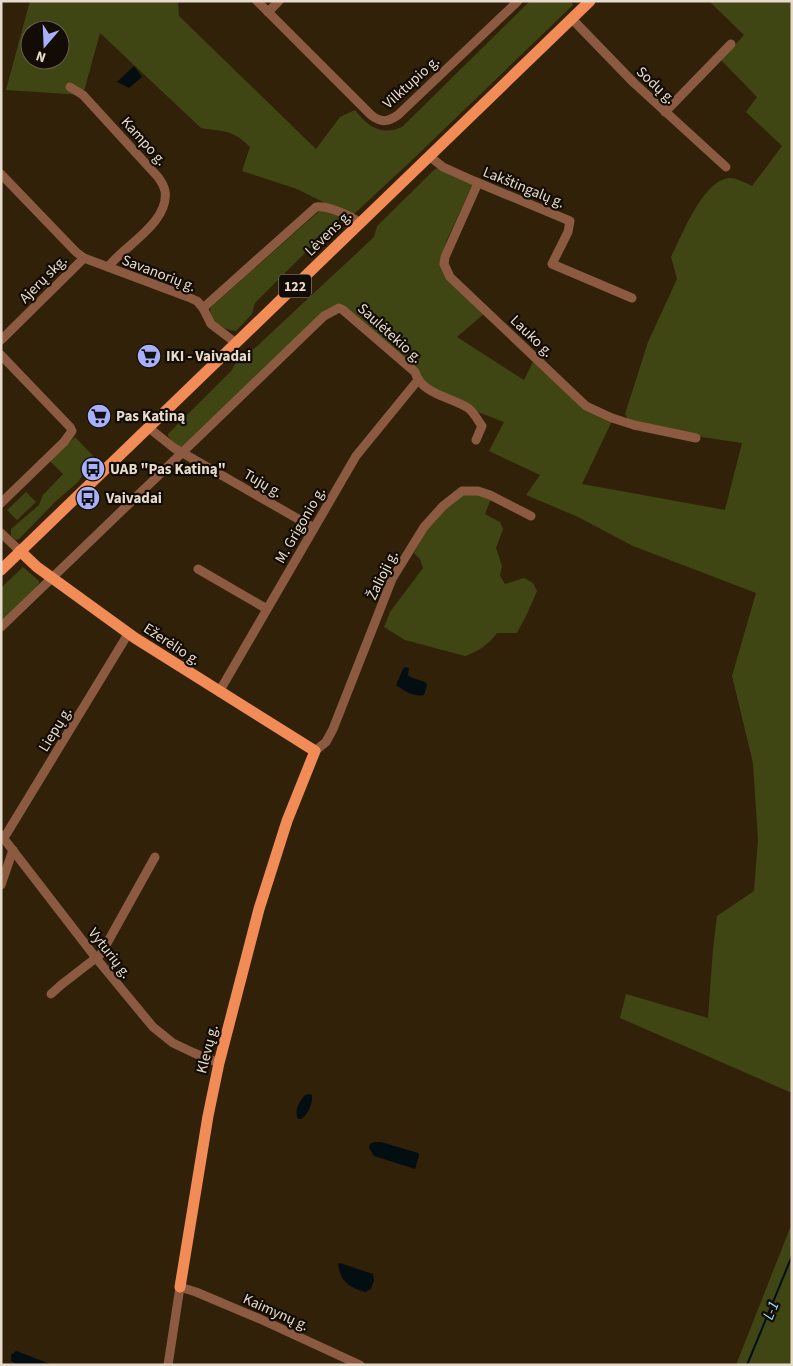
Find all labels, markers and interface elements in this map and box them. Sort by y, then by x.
north arrow [20,20,70,70]
text: N [33,45,49,67]
street label: Vilktupio g. [378,51,444,114]
street label: Sodų g. [631,62,680,109]
street label: Kampo g. [116,112,171,170]
street label: Lakštingalų g. [480,162,568,213]
street label: Lėvens g. [300,206,356,261]
street label: Savanorių g. [119,250,199,297]
street label: Ajerų skg. [15,251,72,308]
road number: 122 [279,274,311,298]
street label: Saulėtekio g. [353,299,427,368]
street label: Lauko g. [505,311,558,362]
supermarket icon: IKI - Vaivadai [136,343,162,369]
place label: IKI - Vaivadai [166,346,251,367]
supermarket icon: Pas Katiną [86,403,112,429]
place label: Pas Katiną [116,406,185,427]
bus stop icon: UAB "Pas Katiną" [80,456,106,482]
place label: UAB "Pas Katiną" [110,459,226,480]
street label: Tujų g. [239,464,286,503]
street label: M. Grigonio g. [270,483,331,568]
bus stop icon: Vaivadai [75,485,101,511]
place label: Vaivadai [105,488,162,509]
street label: Žalioji g. [361,547,403,604]
street label: Ežerėlio g. [139,618,204,671]
street label: Liepų g. [34,703,77,756]
street label: Vyturių g. [83,924,136,983]
street label: Klevų g. [191,1023,224,1076]
street label: Kaimynų g. [240,1289,312,1336]
water label: L-1 [757,1298,785,1323]

